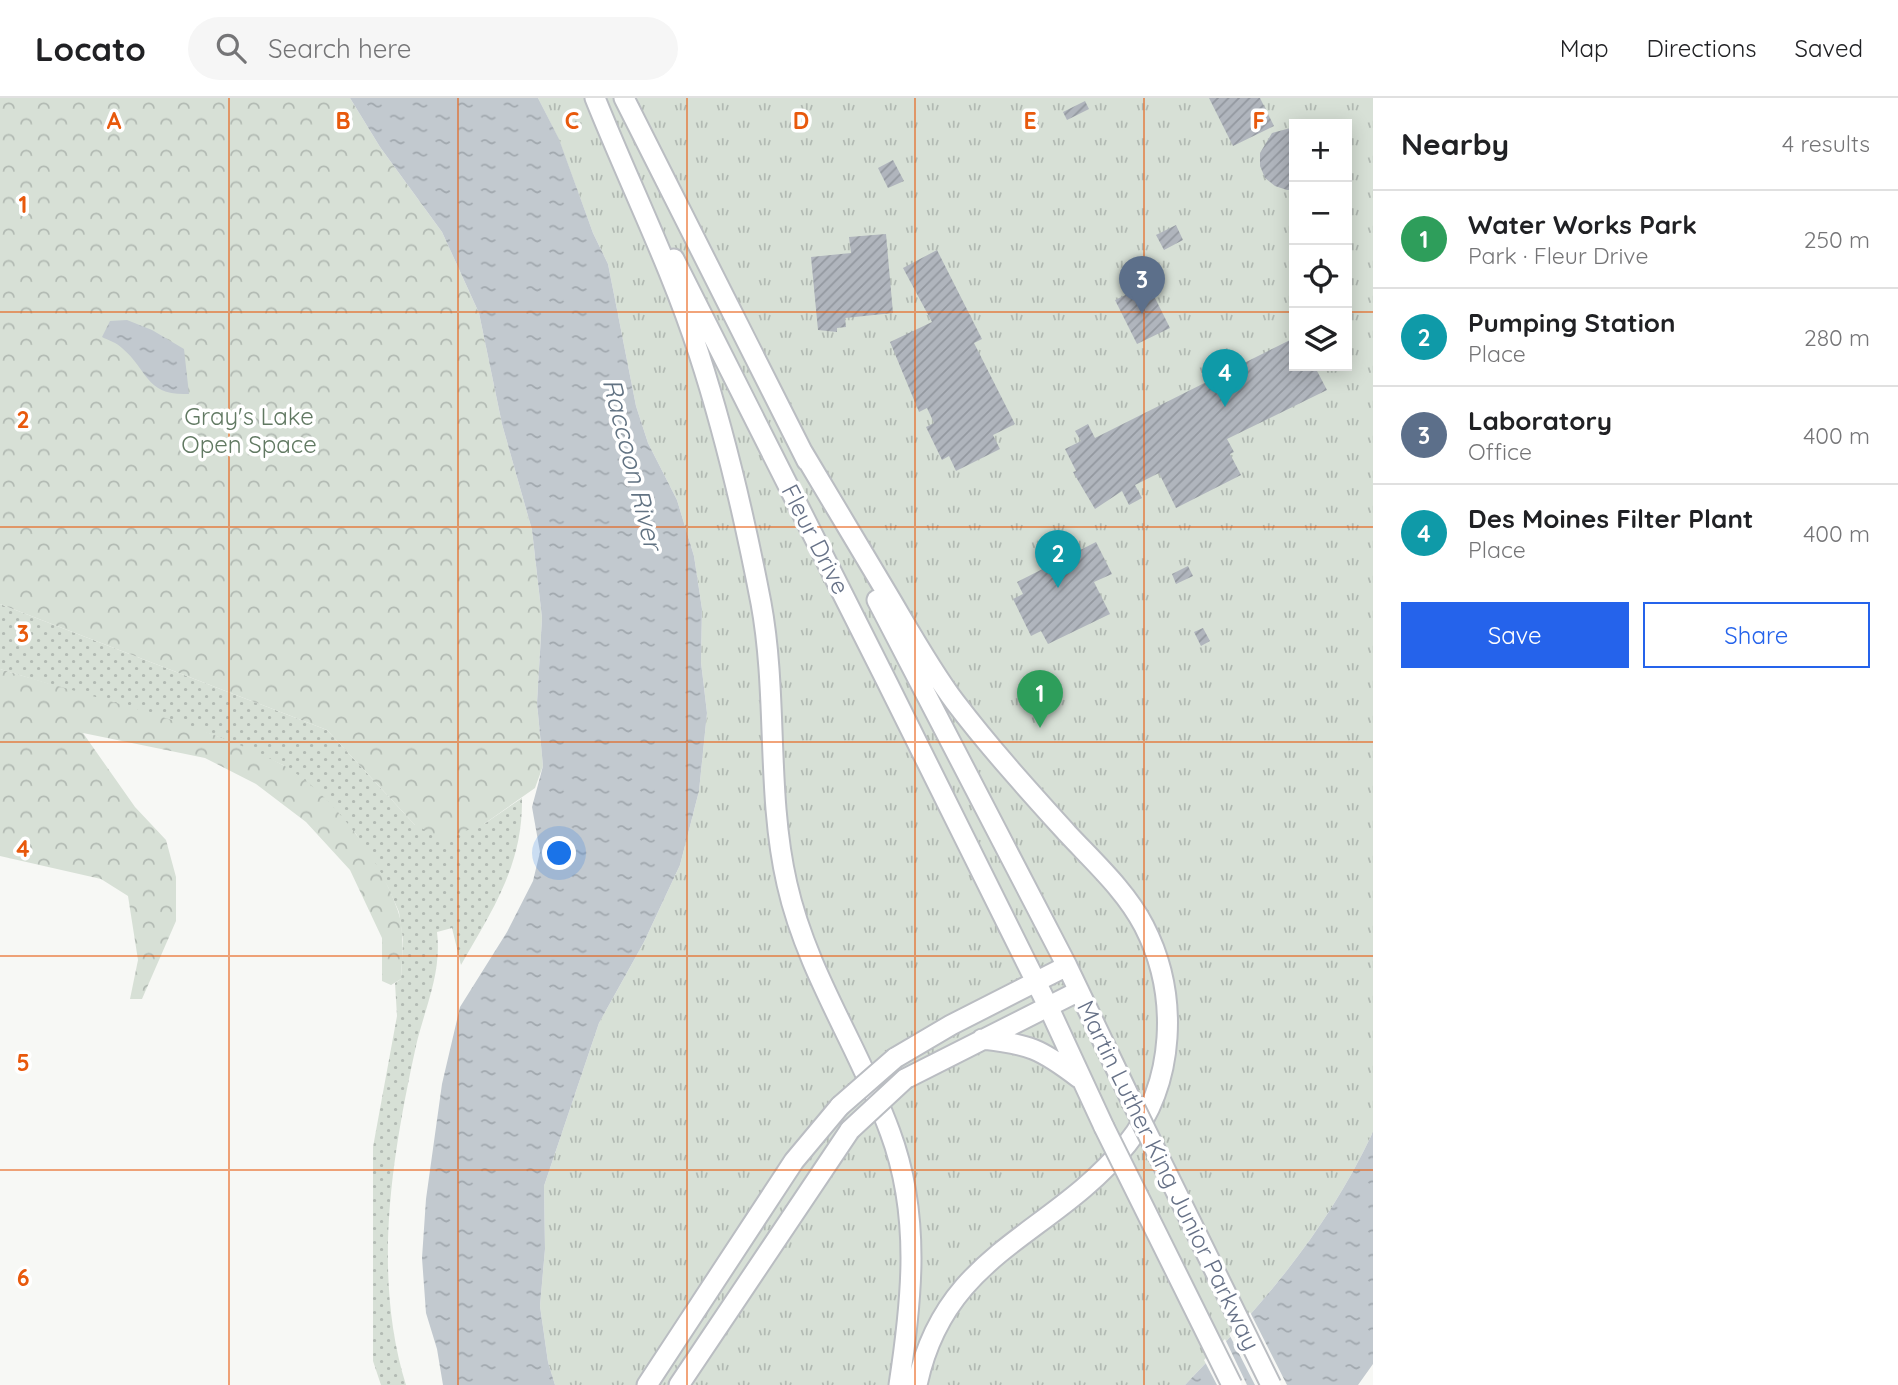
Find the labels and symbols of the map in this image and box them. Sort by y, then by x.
text: A [107,106,122,135]
text: B [335,106,351,135]
text: C [565,106,579,135]
text: D [793,106,809,135]
text: E [1023,106,1037,135]
text: F [1253,106,1265,135]
text: 1 [19,190,27,219]
pin: 3 [1119,256,1165,314]
pin: 4 [1202,349,1248,407]
water label: Raccoon River [596,375,671,556]
park label: Gray's Lake Open Space [181,401,317,459]
text: 2 [16,405,30,434]
street label: Fleur Drive [775,479,857,599]
pin: 2 [1035,530,1081,588]
text: 3 [17,619,29,648]
pin: 1 [1017,670,1063,728]
text: 4 [16,834,30,863]
your location [542,836,576,870]
street label: Martin Luther King Junior Parkway [1071,995,1267,1355]
text: 5 [16,1048,30,1077]
text: 6 [17,1263,29,1292]

